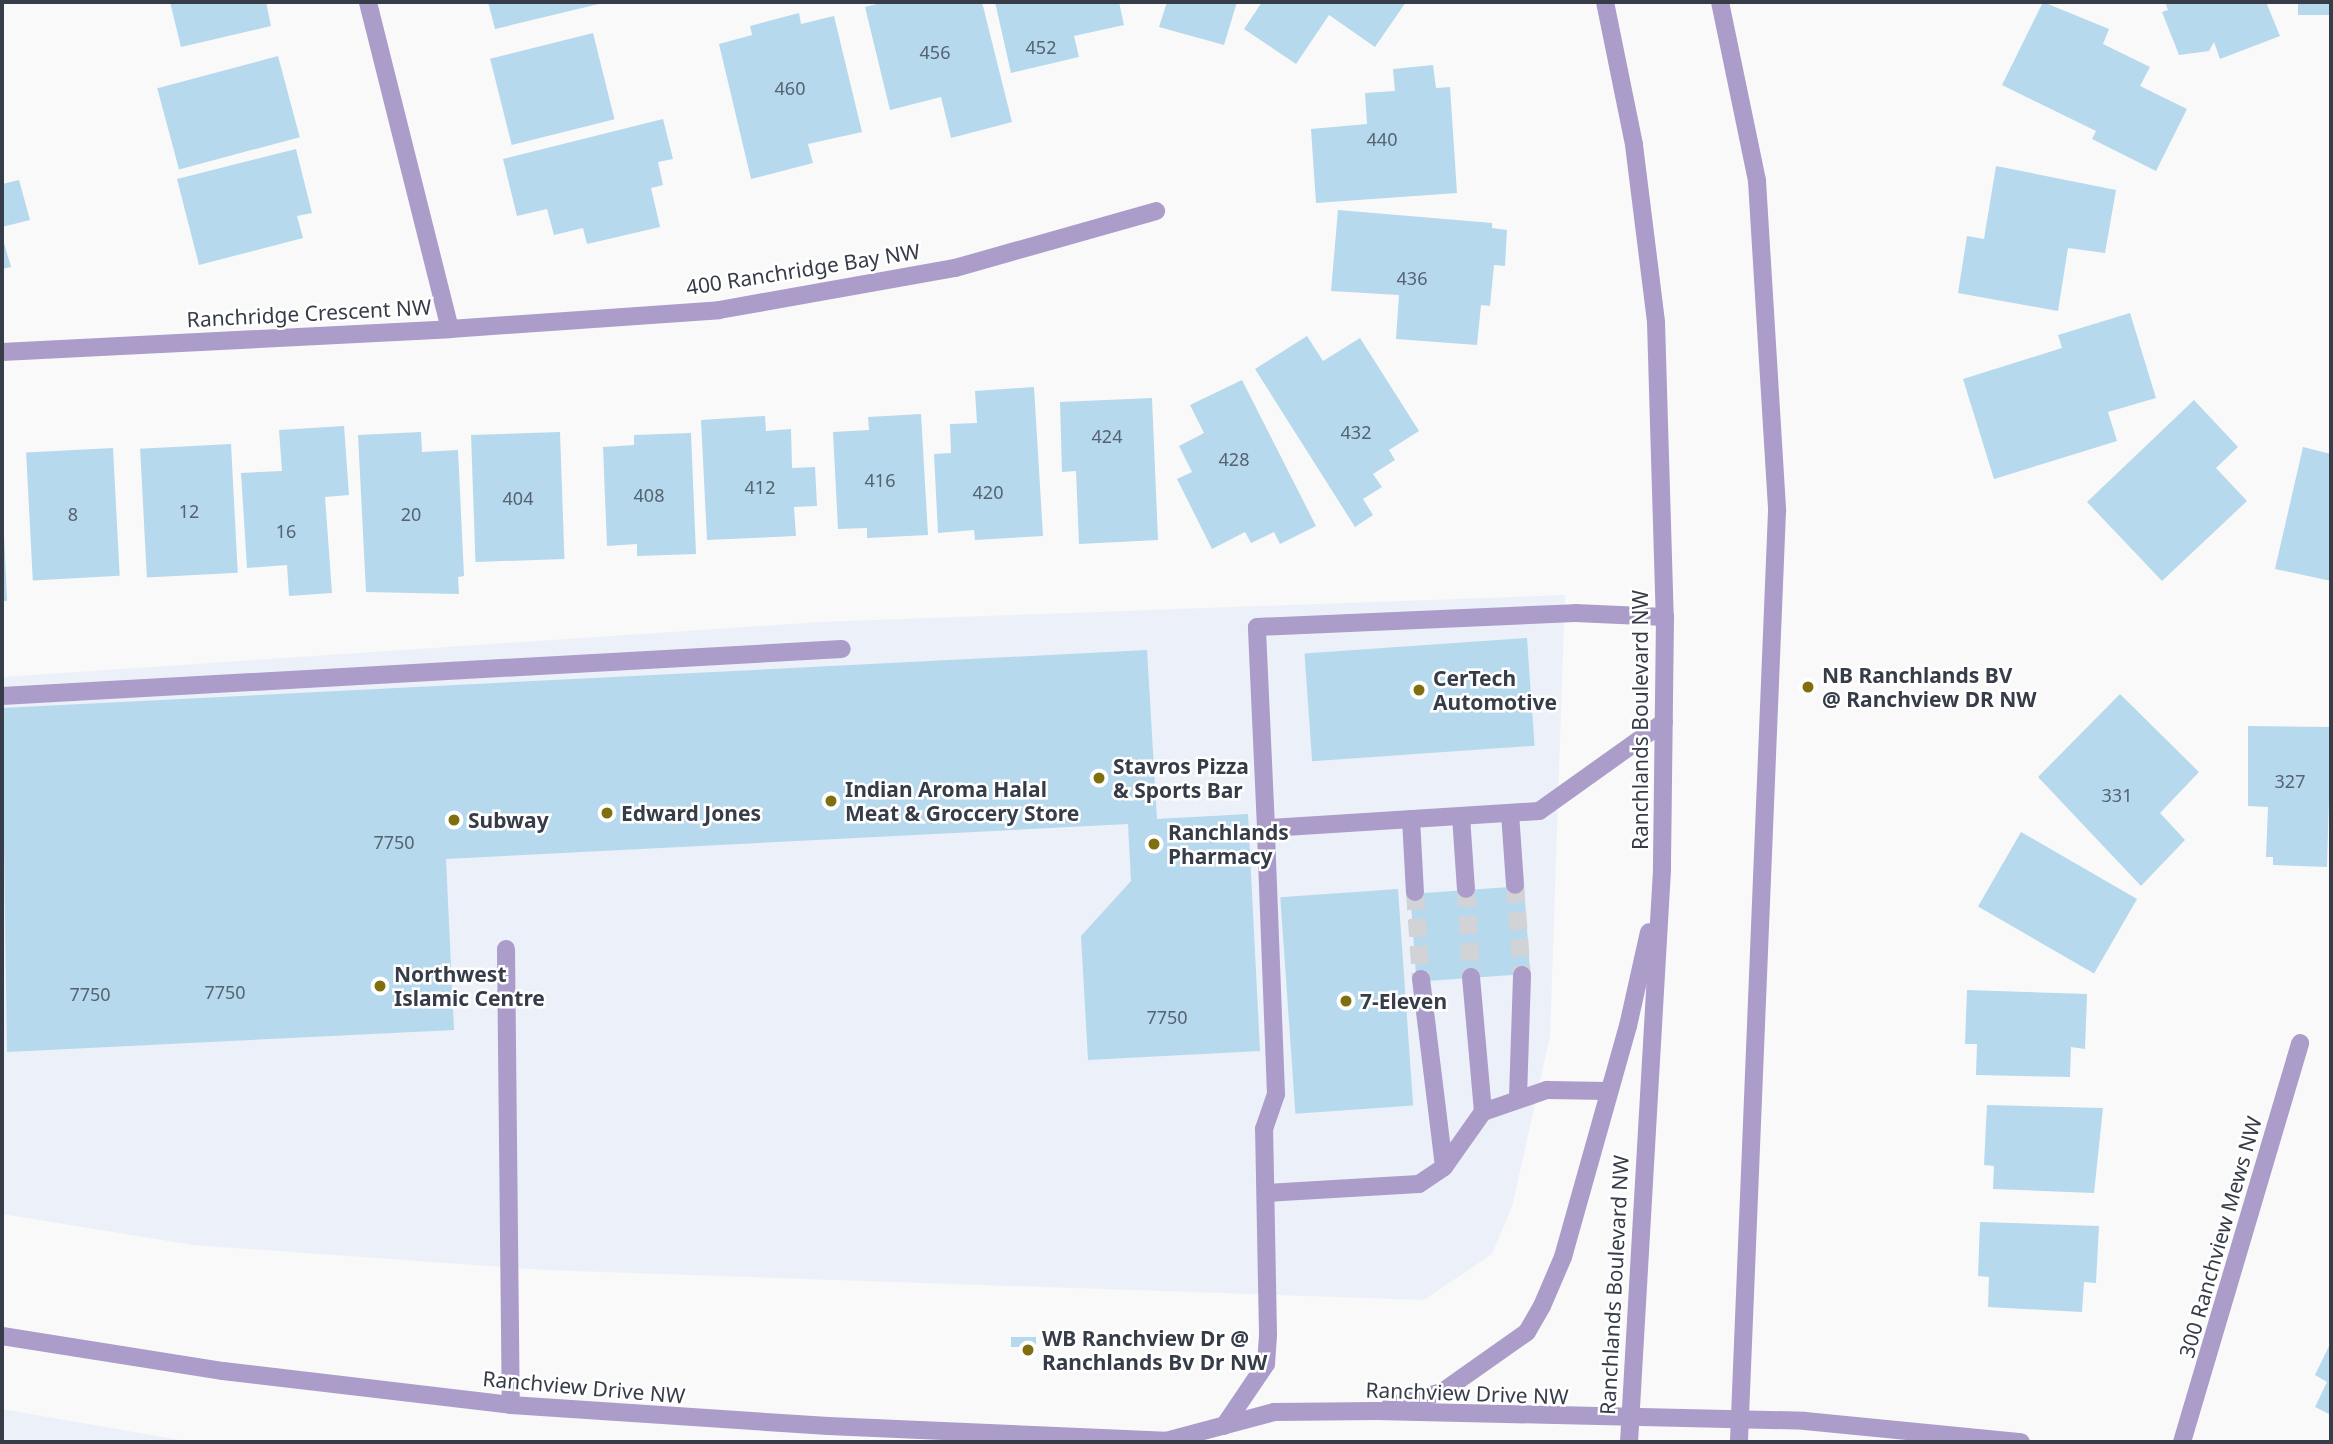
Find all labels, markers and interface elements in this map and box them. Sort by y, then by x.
house number: 452 [1026,36,1056,58]
house number: 456 [920,41,950,63]
house number: 460 [775,77,805,99]
house number: 440 [1367,128,1397,150]
street label: 400 Ranchridge Bay NW [684,238,922,300]
house number: 436 [1397,267,1427,289]
street label: Ranchridge Crescent NW [186,294,432,332]
house number: 432 [1341,421,1371,443]
house number: 424 [1092,425,1122,447]
house number: 428 [1219,448,1249,470]
house number: 416 [865,469,895,491]
house number: 412 [745,476,775,498]
house number: 420 [973,481,1003,503]
house number: 408 [634,484,664,506]
house number: 404 [503,487,533,509]
house number: 12 [179,500,199,522]
house number: 8 [68,503,78,525]
house number: 20 [401,503,421,525]
house number: 16 [276,520,296,542]
street label: Ranchlands Boulevard NW [1627,590,1653,850]
place label: NB Ranchlands BV @ Ranchview DR NW [1822,662,2037,712]
place label: CerTech Automotive [1433,665,1557,715]
marker: NB Ranchlands BV @ Ranchview DR NW [1800,679,1816,695]
marker: CerTech Automotive [1411,682,1427,698]
place label: Stavros Pizza & Sports Bar [1113,753,1249,803]
marker: Stavros Pizza & Sports Bar [1091,770,1107,786]
house number: 327 [2275,770,2305,792]
place label: Indian Aroma Halal Meat & Groccery Store [845,776,1079,826]
house number: 331 [2102,784,2132,806]
marker: Indian Aroma Halal Meat & Groccery Store [823,793,839,809]
place label: Edward Jones [621,800,761,826]
marker: Edward Jones [599,805,615,821]
place label: Subway [468,807,549,833]
marker: Subway [446,812,462,828]
place label: Ranchlands Pharmacy [1168,819,1289,869]
house number: 7750 [373,831,415,853]
marker: Ranchlands Pharmacy [1146,836,1162,852]
place label: Northwest Islamic Centre [394,961,545,1011]
marker: Northwest Islamic Centre [372,978,388,994]
house number: 7750 [204,981,246,1003]
house number: 7750 [69,983,111,1005]
place label: 7-Eleven [1360,988,1447,1014]
marker: 7-Eleven [1338,993,1354,1009]
house number: 7750 [1146,1006,1188,1028]
street label: 300 Ranchview Mews NW [2173,1113,2267,1361]
street label: Ranchlands Boulevard NW [1595,1154,1633,1416]
place label: WB Ranchview Dr @ Ranchlands Bv Dr NW [1042,1325,1267,1375]
marker: WB Ranchview Dr @ Ranchlands Bv Dr NW [1020,1342,1036,1358]
street label: Ranchview Drive NW [482,1366,686,1408]
street label: Ranchview Drive NW [1365,1377,1569,1409]

